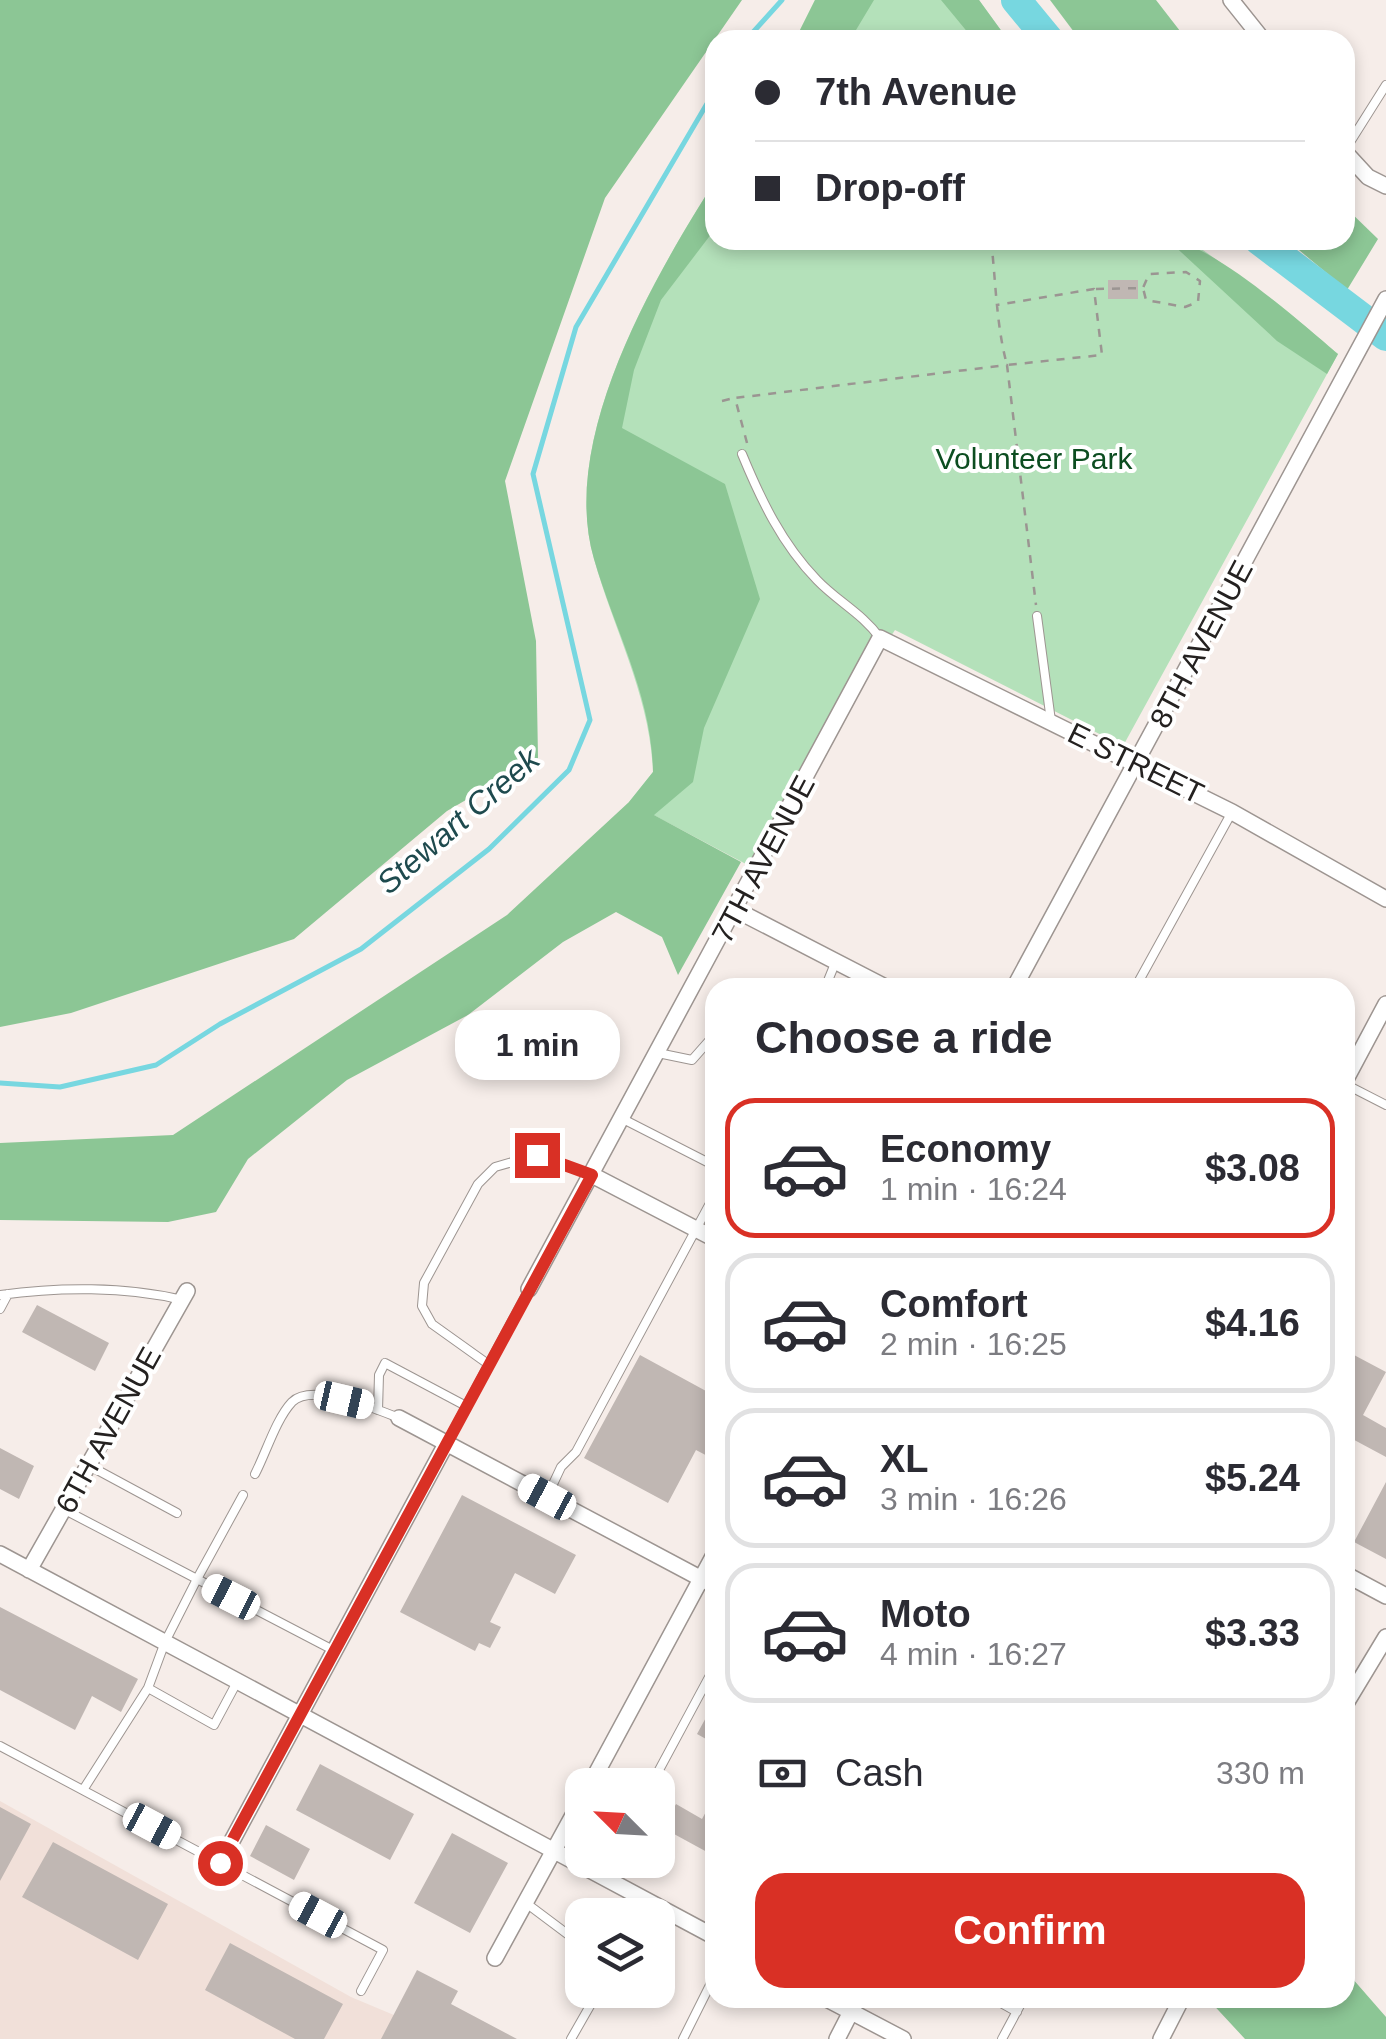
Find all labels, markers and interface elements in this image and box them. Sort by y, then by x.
text: 7th Avenue [815,71,1017,113]
text: Drop-off [815,167,965,209]
park label: Volunteer Park [936,442,1133,475]
street label: 8TH AVENUE [1143,555,1259,733]
street label: E STREET [1063,716,1209,810]
water label: Stewart Creek [370,740,548,901]
street label: 7TH AVENUE [705,770,821,948]
callout: 1 min [454,1010,620,1080]
text: Choose a ride [755,1012,1053,1063]
text: 1 min [496,1027,579,1063]
icon: car [760,1123,850,1213]
text: Economy [880,1128,1051,1170]
route end [515,1133,560,1178]
text: $3.08 [1205,1147,1300,1189]
text: 1 min · 16:24 [880,1171,1067,1207]
icon: car [760,1278,850,1368]
text: Comfort [880,1283,1028,1325]
text: $4.16 [1205,1302,1300,1344]
text: 2 min · 16:25 [880,1326,1067,1362]
street label: 6TH AVENUE [49,1341,167,1519]
car [311,1379,377,1421]
icon: car [760,1433,850,1523]
text: XL [880,1438,929,1480]
text: $5.24 [1205,1457,1300,1499]
car [513,1470,581,1524]
text: 3 min · 16:26 [880,1481,1067,1517]
car [197,1570,265,1624]
icon: car [760,1588,850,1678]
text: Moto [880,1593,971,1635]
text: $3.33 [1205,1612,1300,1654]
text: 4 min · 16:27 [880,1636,1067,1672]
icon: cash [755,1746,810,1801]
text: Cash [835,1752,924,1794]
text: 330 m [1216,1755,1305,1791]
north arrow [565,1768,675,1878]
map controls [565,1768,675,2008]
car [118,1799,186,1853]
route start [198,1841,243,1886]
button: Confirm [755,1873,1305,1988]
car [284,1888,352,1942]
button: layers [565,1898,675,2008]

